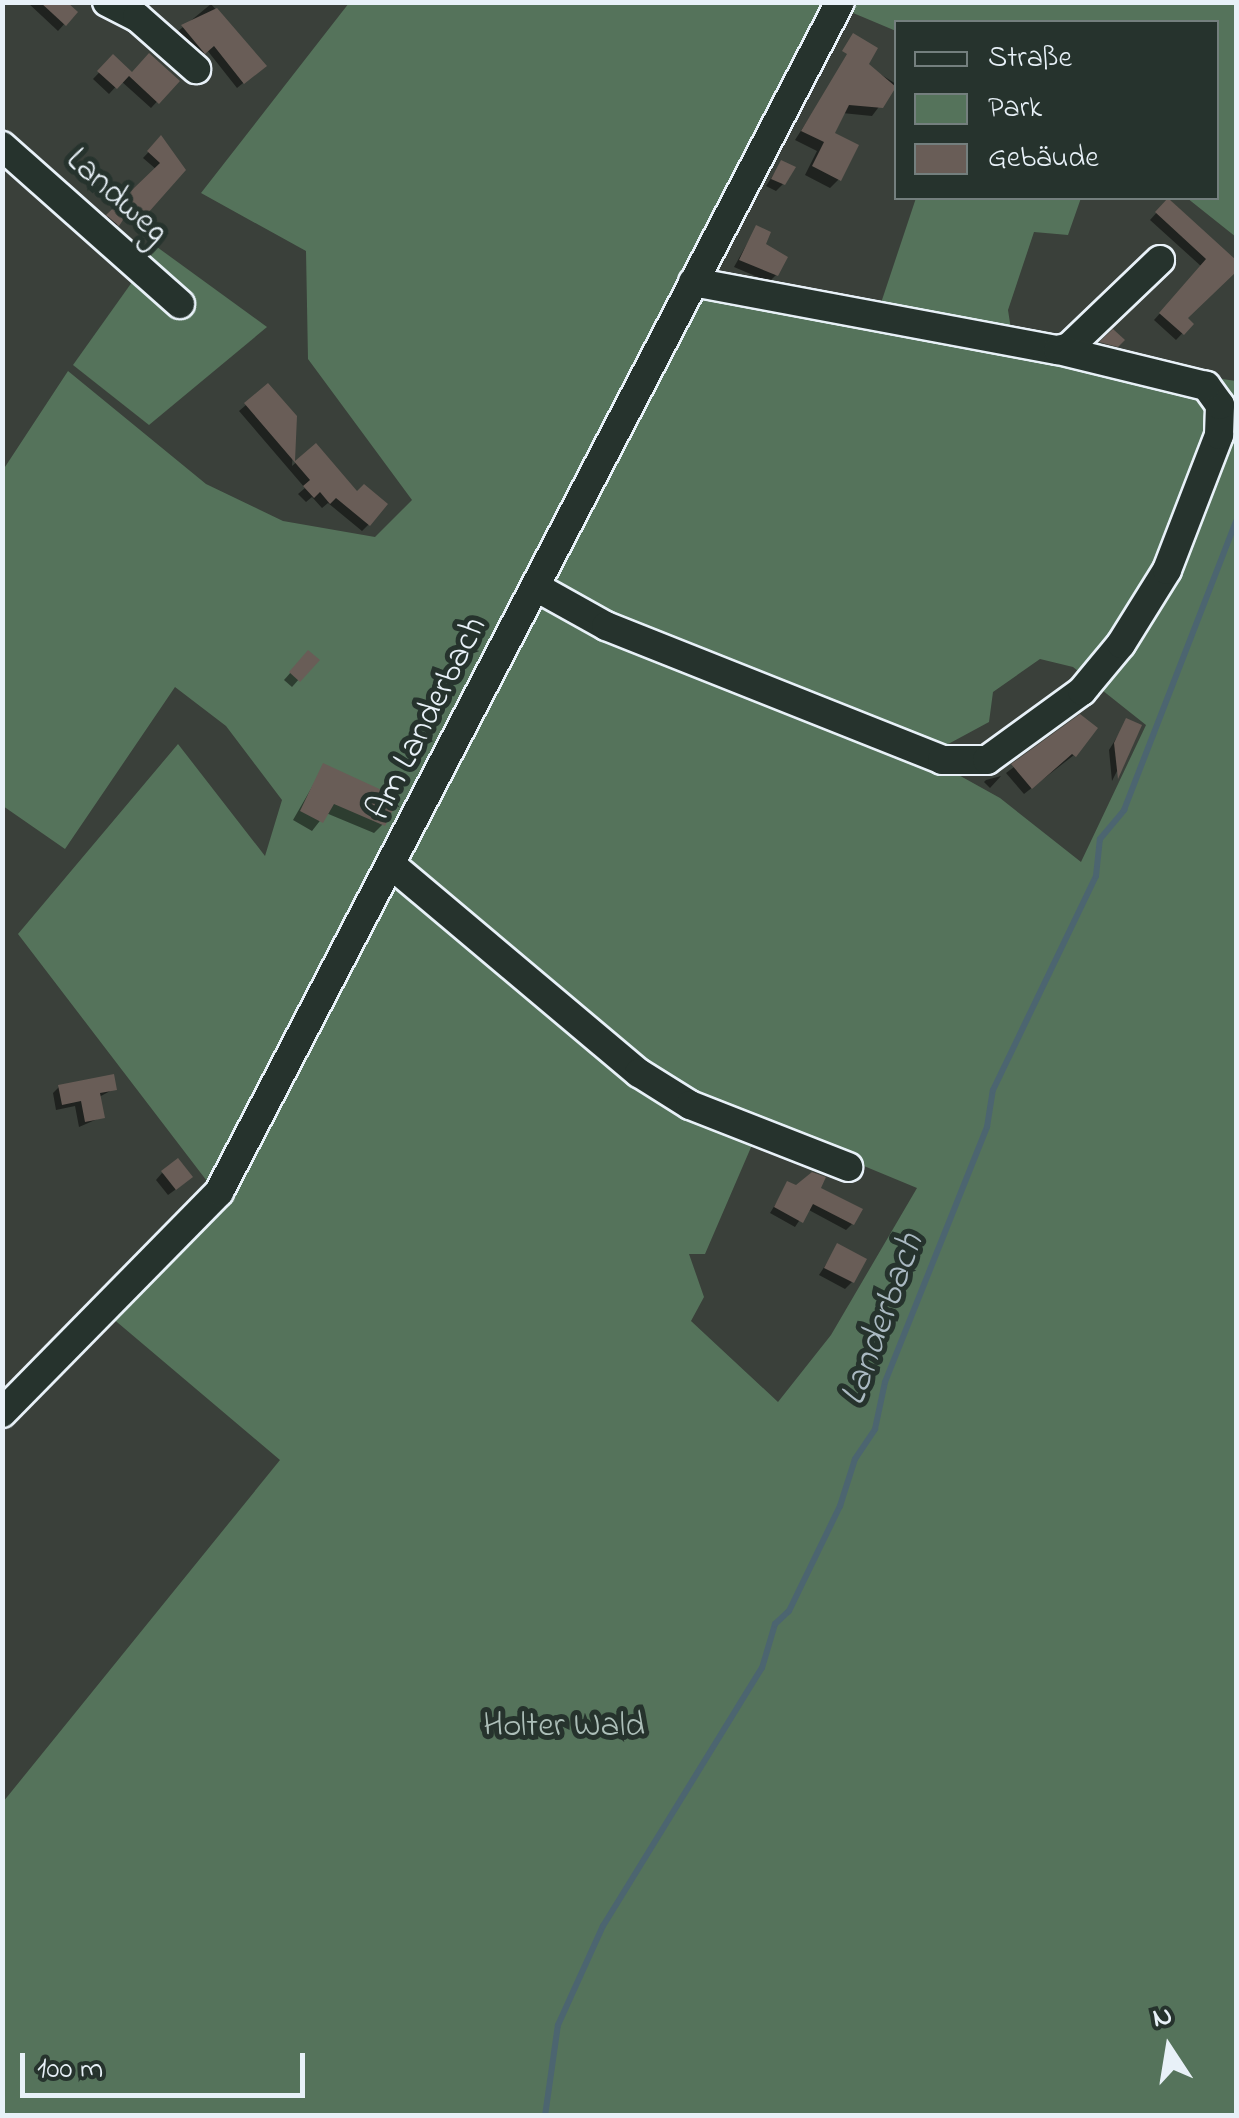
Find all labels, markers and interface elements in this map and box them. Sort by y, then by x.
legend [894,20,1219,200]
text: Straße [988,37,1072,81]
text: Park [988,87,1042,131]
text: Gebäude [988,137,1099,181]
street label: Landweg [56,140,176,254]
street label: Am Landerbach [359,610,497,828]
water label: Landerbach [832,1228,936,1412]
park label: Holter Wald [483,1706,645,1748]
text: N [1149,1996,1176,2040]
north arrow [1119,1998,1219,2098]
scale bar [25,2033,310,2095]
text: 100 m [37,2048,103,2092]

